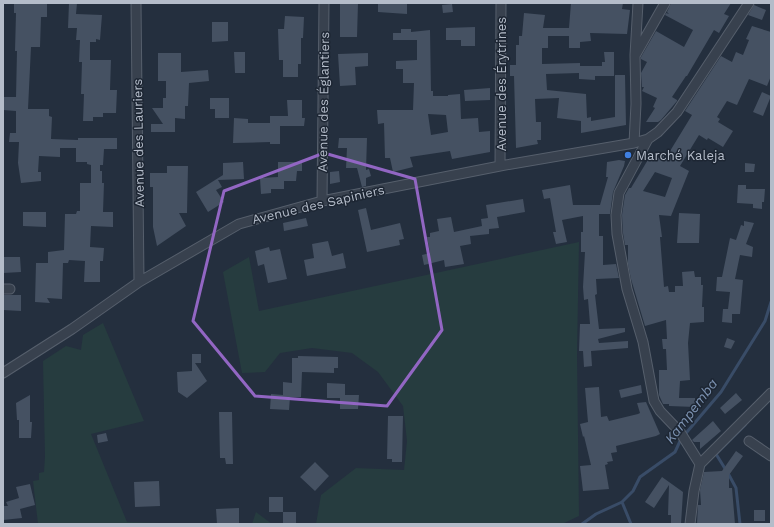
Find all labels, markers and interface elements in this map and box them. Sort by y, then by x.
street label: Avenue des Érytrines [493,17,509,151]
street label: Avenue des Églantiers [314,32,332,172]
street label: Avenue des Lauriers [130,78,147,207]
place label: Marché Kaleja [636,148,725,163]
marker: Marché Kaleja [623,150,633,160]
street label: Avenue des Sapiniers [250,182,386,227]
water label: Kampemba [661,375,721,447]

